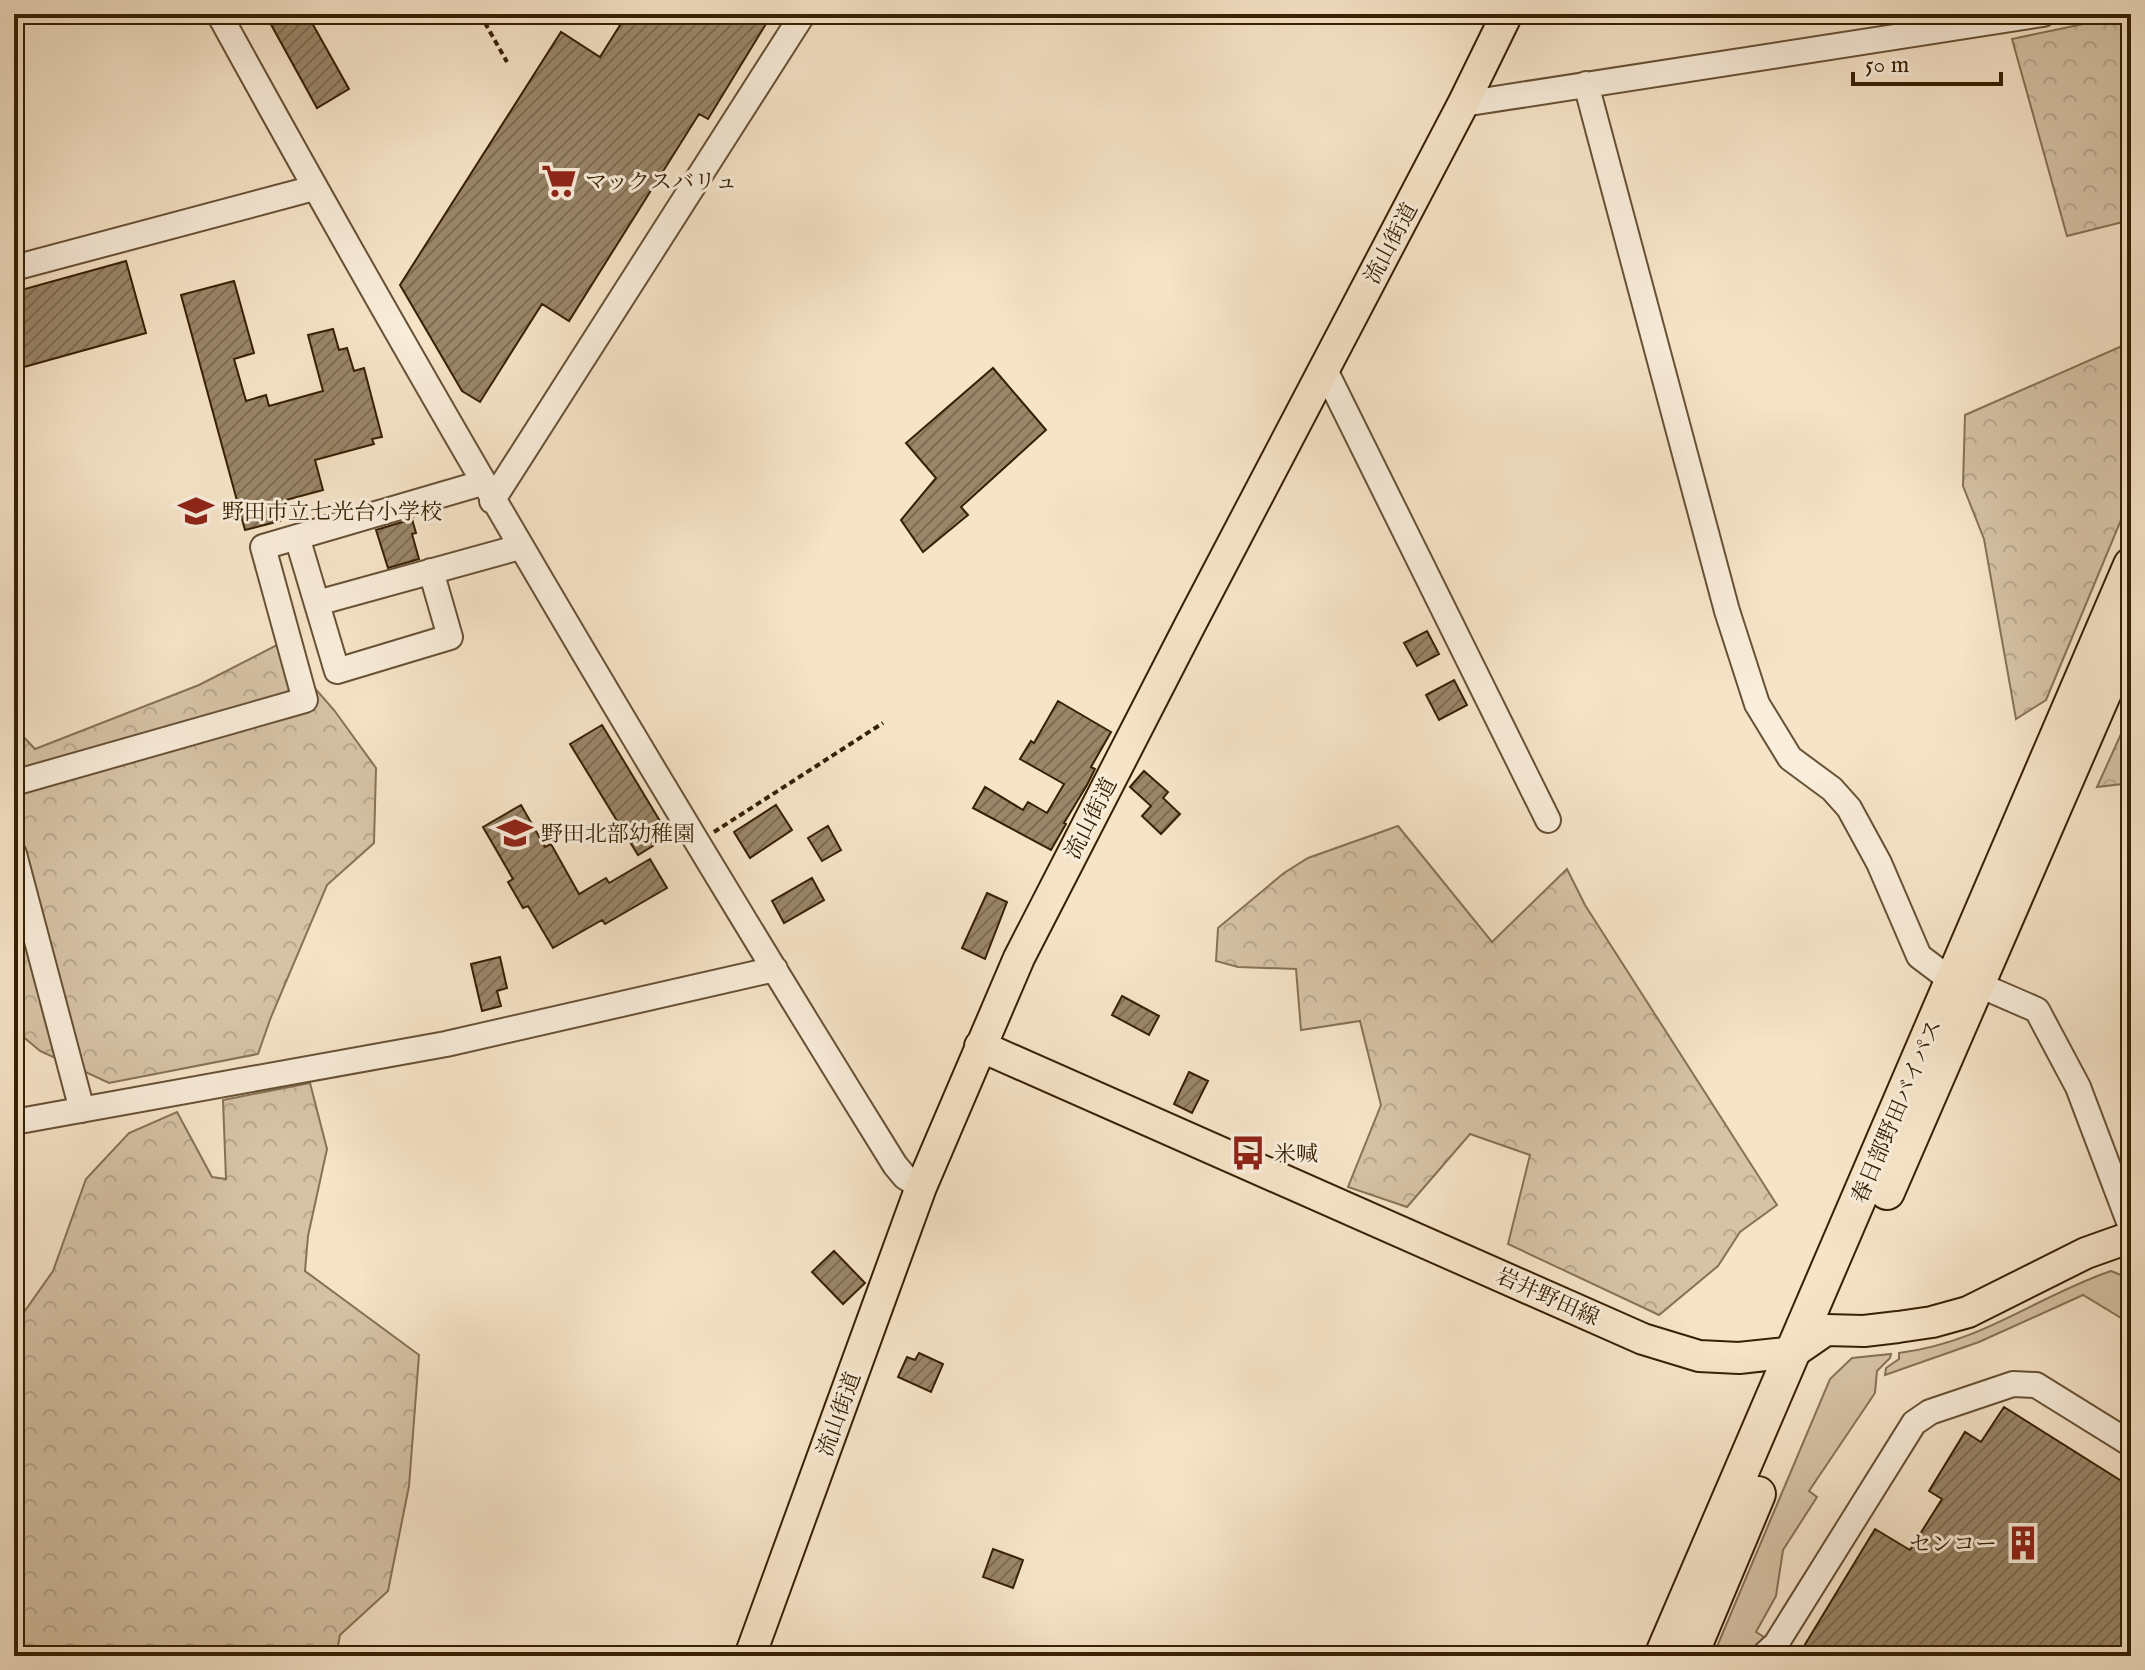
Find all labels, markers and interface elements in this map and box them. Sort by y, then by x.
scale bar [1853,36,2001,86]
text: 50 m [1865,50,1909,81]
supermarket icon: マックスバリュ [540,162,578,200]
place label: マックスバリュ [585,169,737,197]
street label: 流山街道 [1359,199,1425,289]
school or university icon: 野田市立七光台小学校 [177,492,215,530]
place label: 野田市立七光台小学校 [222,499,442,527]
street label: 流山街道 [1059,773,1124,864]
school or university icon: 野田北部幼稚園 [496,814,534,852]
place label: 野田北部幼稚園 [541,821,695,849]
street label: 春日部野田バイパス [1846,1015,1949,1208]
bus stop icon: 米喊 [1229,1134,1267,1172]
place label: 米喊 [1274,1141,1318,1169]
street label: 岩井野田線 [1491,1263,1603,1333]
street label: 流山街道 [812,1369,868,1461]
building icon: センコー [2004,1524,2042,1562]
place label: センコー [1909,1531,1997,1559]

